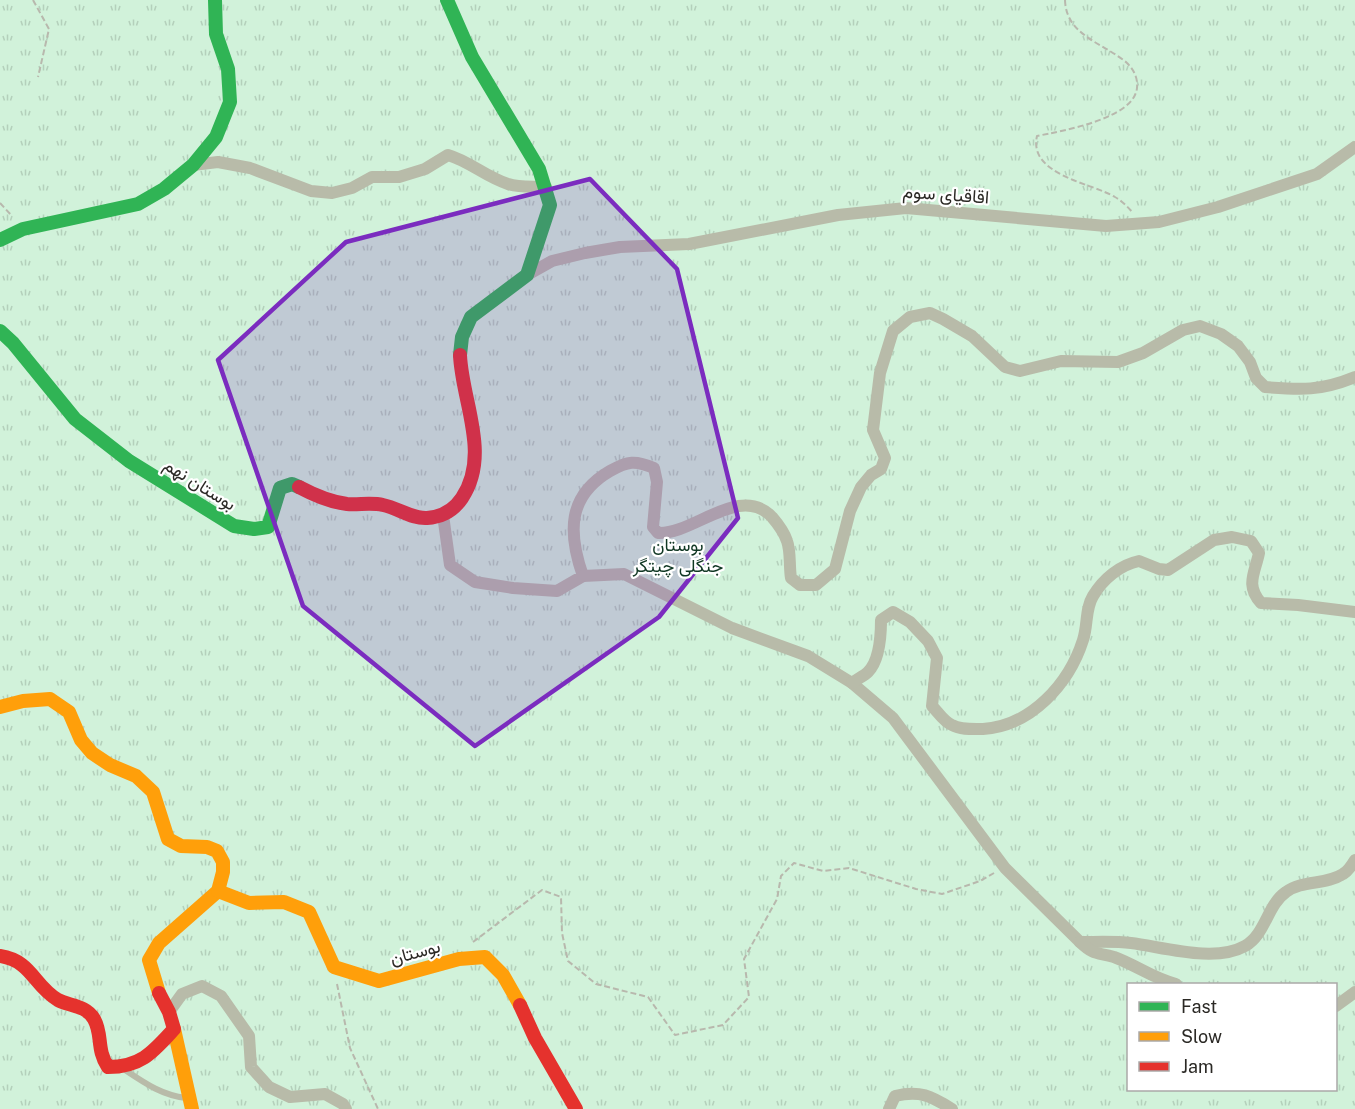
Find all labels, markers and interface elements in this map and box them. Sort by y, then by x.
street label: اقاقیای سوم [902,181,990,209]
street label: بوستان نهم [159,454,240,516]
park label: بوستان جنگلی چیتگر [632,534,723,578]
street label: بوستان [388,935,443,970]
legend [1127,983,1337,1091]
text: Fast [1181,996,1217,1017]
text: Slow [1181,1026,1222,1047]
text: Jam [1181,1056,1214,1077]

